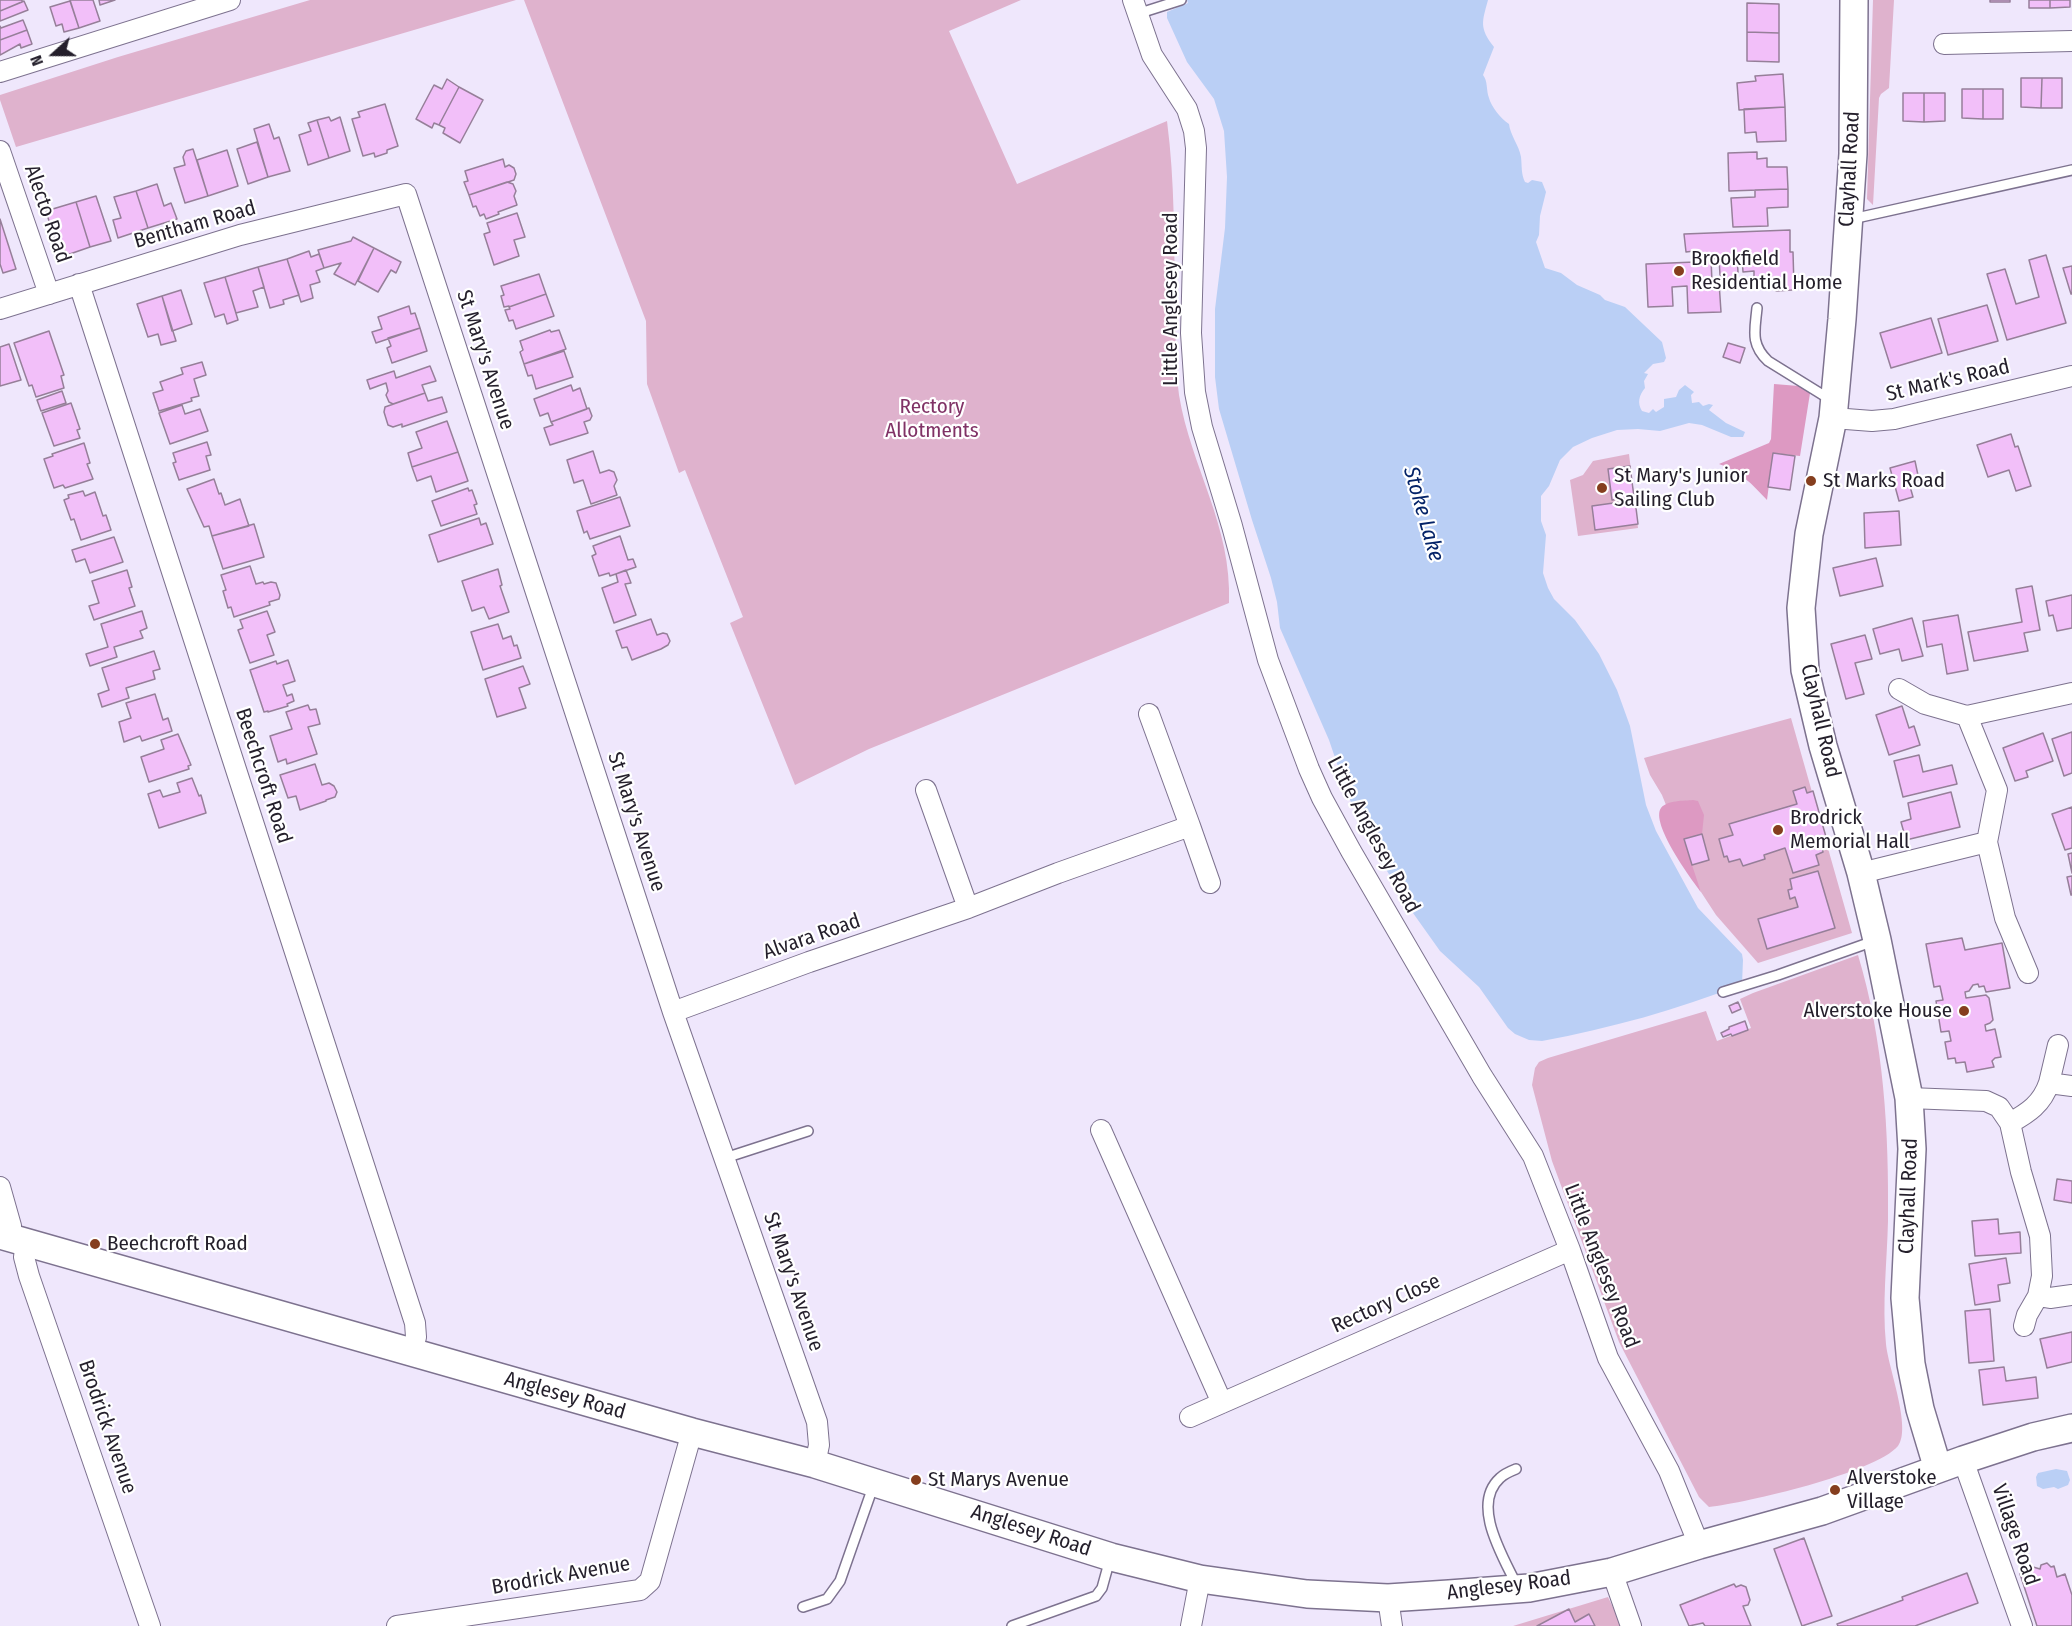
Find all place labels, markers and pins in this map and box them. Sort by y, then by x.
place label: Brookfield Residential Home [1691,246,1842,296]
marker: Brookfield Residential Home [1672,264,1686,278]
place label: St Mary's Junior Sailing Club [1614,463,1748,513]
place label: St Marks Road [1823,468,1945,494]
marker: St Marks Road [1804,474,1818,488]
marker: St Mary's Junior Sailing Club [1595,481,1609,495]
place label: Brodrick Memorial Hall [1790,805,1910,855]
marker: Brodrick Memorial Hall [1771,823,1785,837]
place label: Alverstoke House [1803,998,1952,1024]
marker: Alverstoke House [1957,1004,1971,1018]
place label: Beechcroft Road [107,1231,248,1257]
marker: Beechcroft Road [88,1237,102,1251]
place label: Alverstoke Village [1847,1465,1937,1515]
place label: St Marys Avenue [928,1467,1069,1493]
marker: St Marys Avenue [909,1473,923,1487]
marker: Alverstoke Village [1828,1483,1842,1497]

